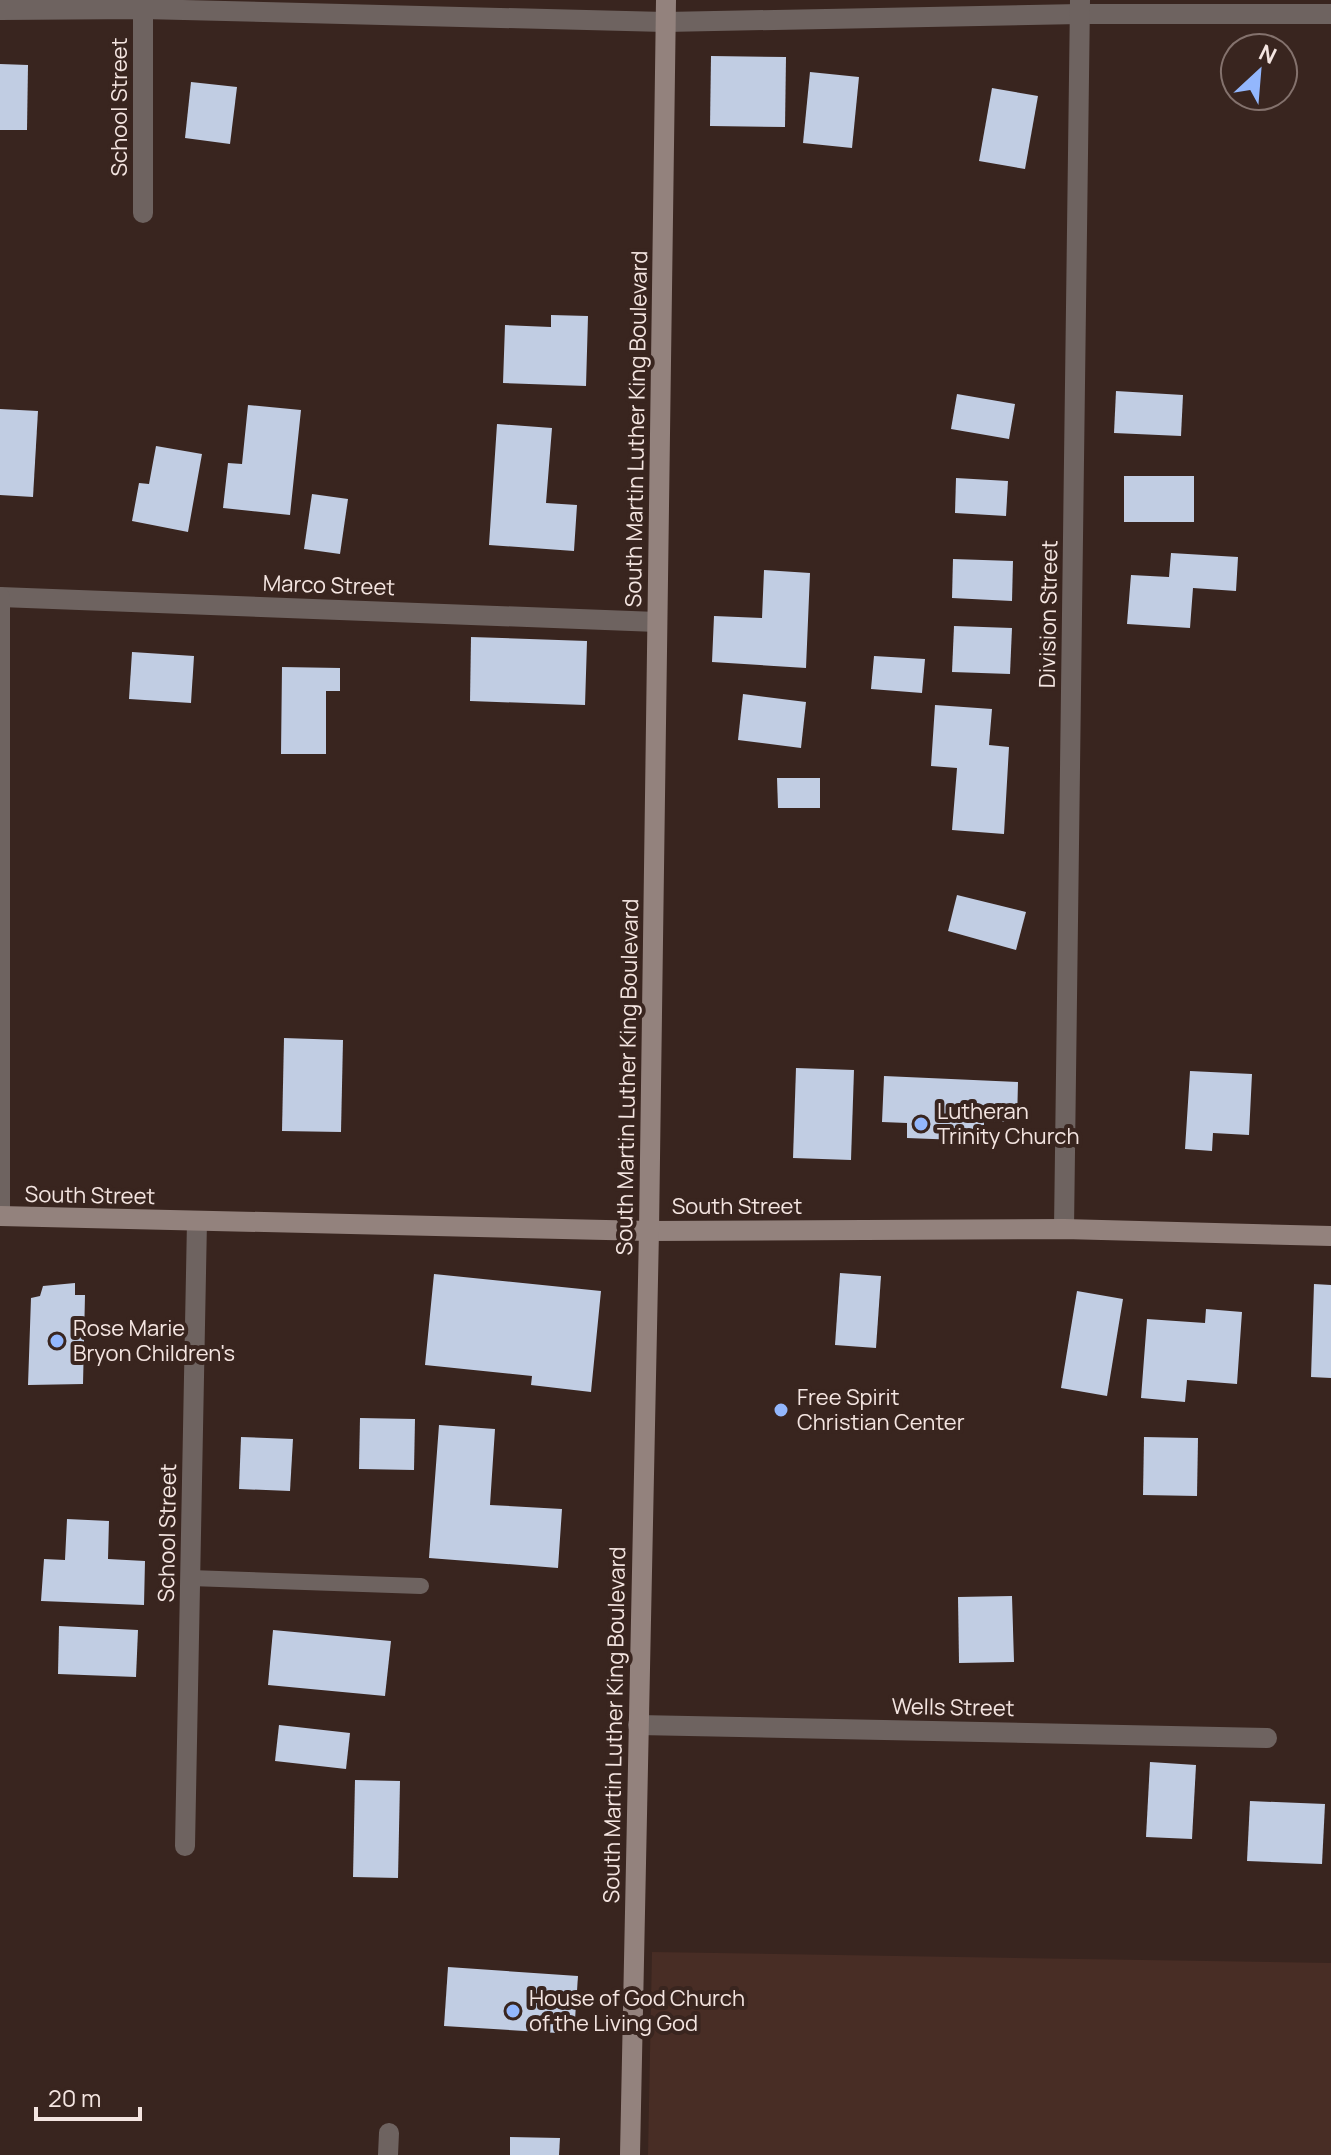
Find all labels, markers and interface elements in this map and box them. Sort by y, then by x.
north arrow [1219,32,1299,112]
street label: School Street [104,37,134,176]
text: N [1254,37,1281,71]
street label: South Martin Luther King Boulevard [618,250,654,608]
street label: Division Street [1032,540,1064,688]
street label: Marco Street [262,568,396,602]
street label: South Martin Luther King Boulevard [609,898,645,1256]
place label: Lutheran Trinity Church [937,1096,1080,1151]
marker: Lutheran Trinity Church [912,1115,930,1133]
street label: South Street [24,1179,156,1211]
street label: South Street [672,1191,802,1221]
place label: Rose Marie Bryon Children's [73,1313,235,1368]
marker: Rose Marie Bryon Children's [48,1332,66,1350]
place label: Free Spirit Christian Center [797,1382,965,1437]
marker: Free Spirit Christian Center [772,1401,790,1419]
street label: School Street [151,1463,183,1603]
street label: South Martin Luther King Boulevard [596,1546,632,1904]
street label: Wells Street [891,1691,1015,1723]
place label: House of God Church of the Living God [529,1983,745,2038]
marker: House of God Church of the Living God [504,2002,522,2020]
scale bar [36,2071,140,2121]
text: 20 m [48,2081,101,2114]

